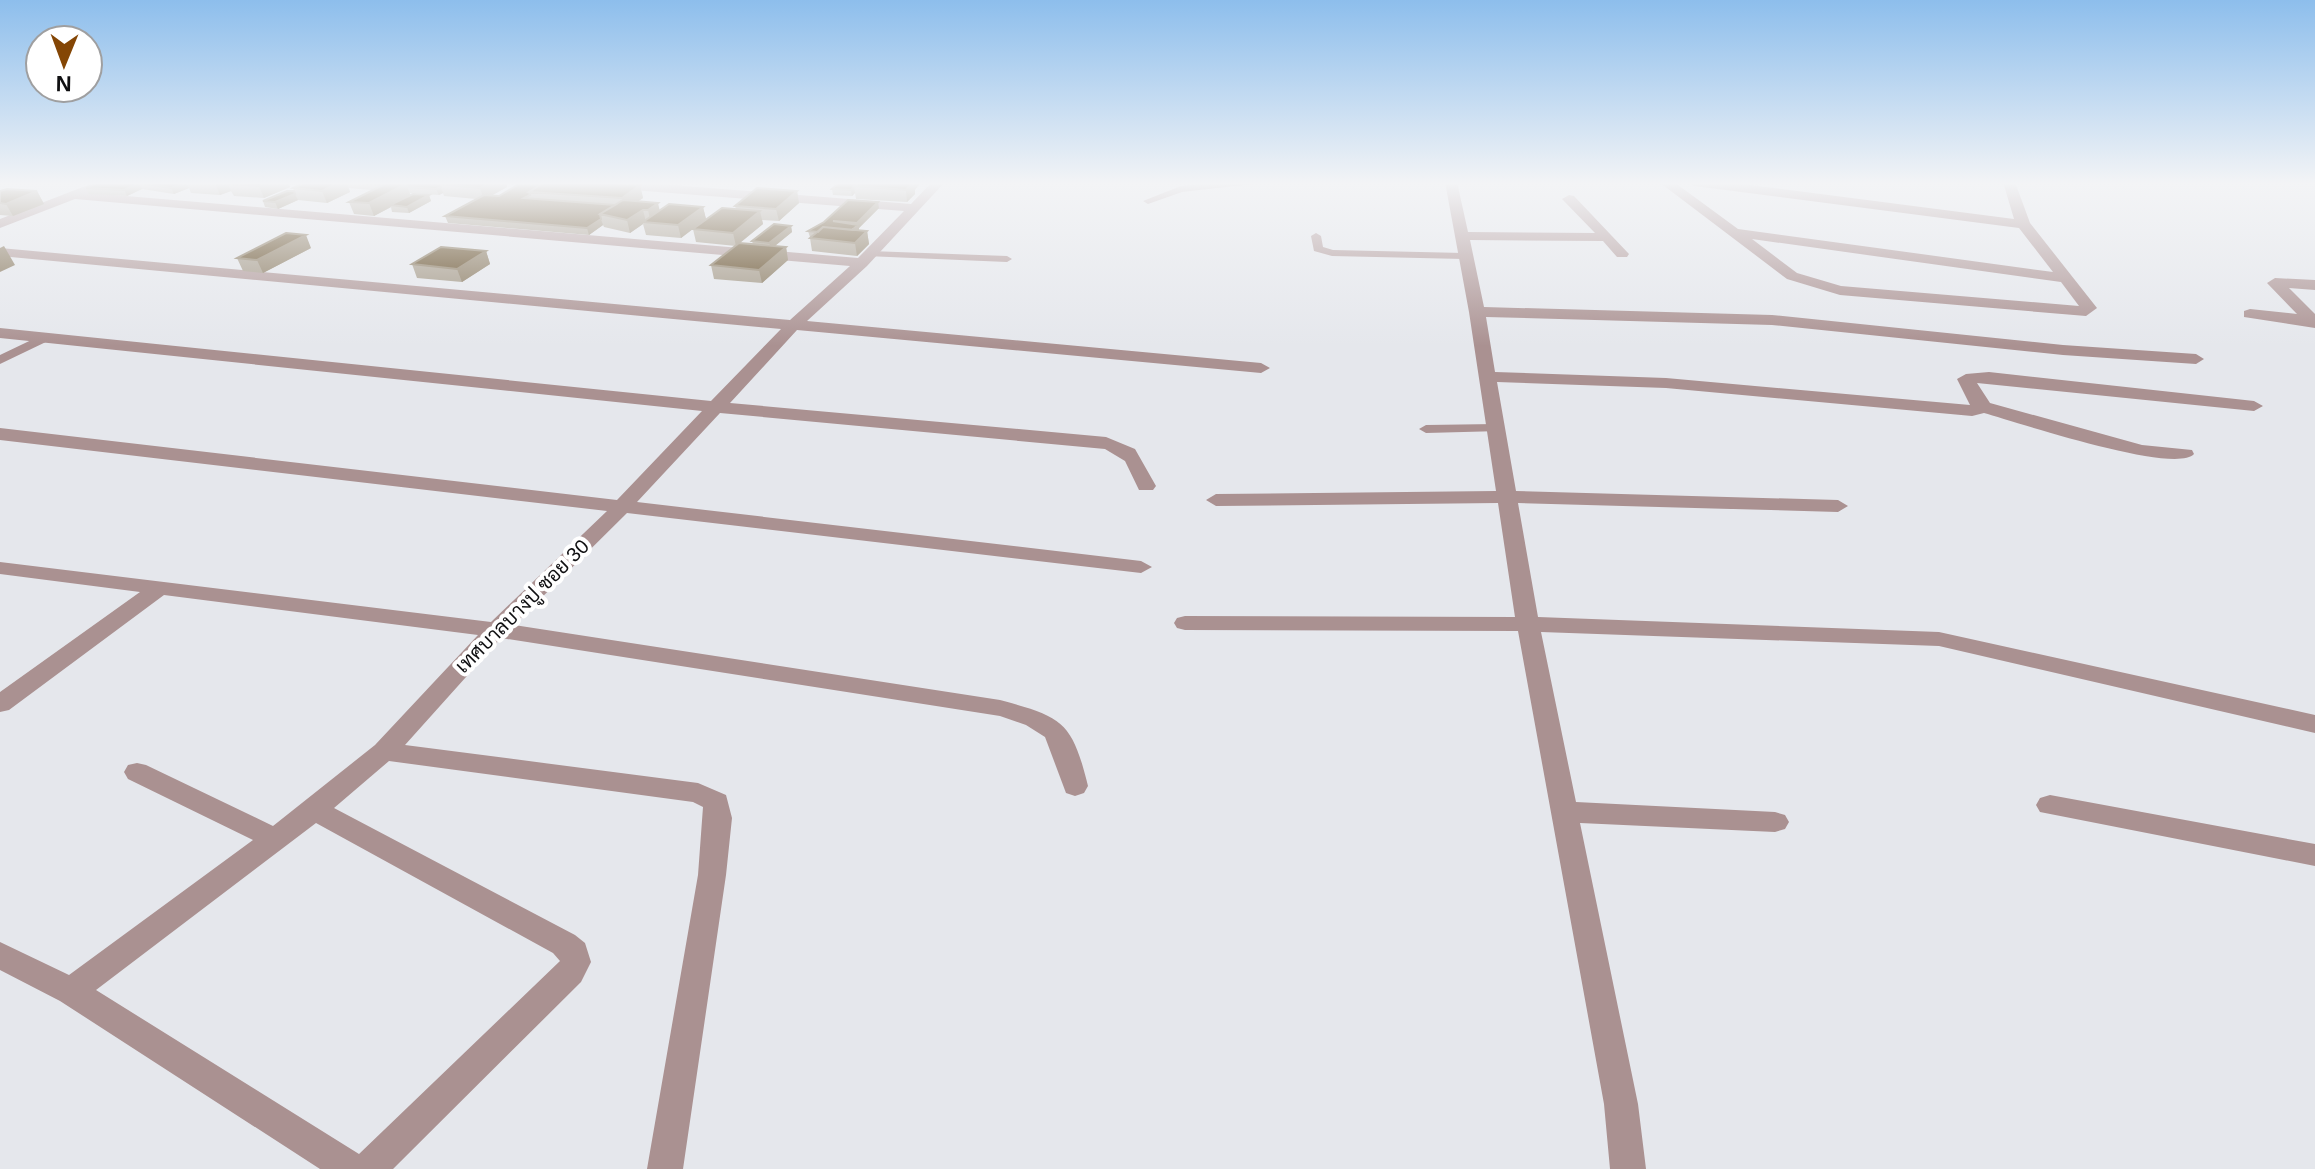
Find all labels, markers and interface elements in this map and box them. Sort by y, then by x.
north arrow [24,24,104,104]
text: N [55,71,72,96]
street label: เทศบาลบางปู ซอย 30 [451,535,596,680]

